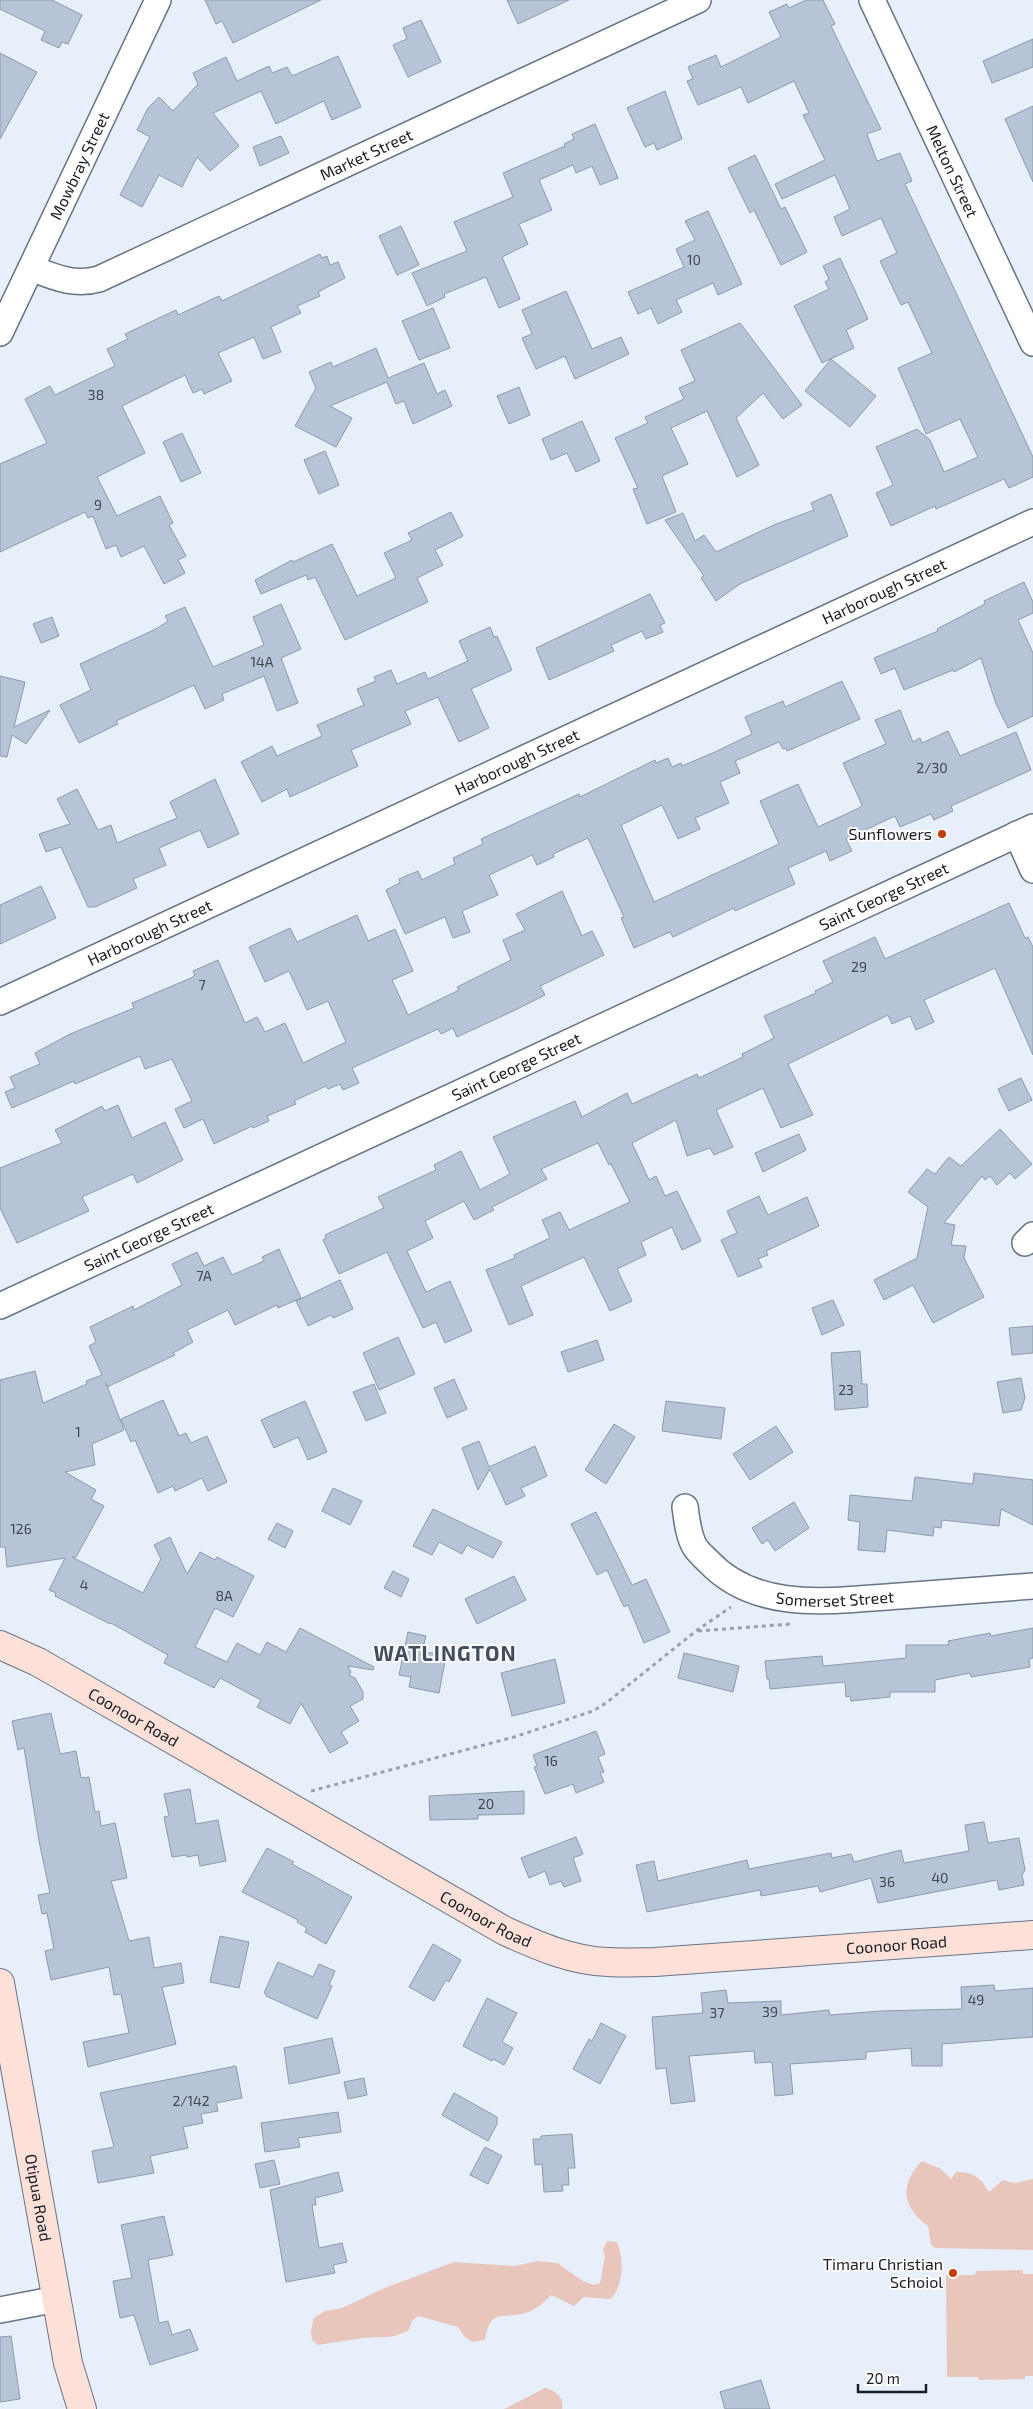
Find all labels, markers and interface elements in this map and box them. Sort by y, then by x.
street label: Mowbray Street [45,109,112,222]
street label: Melton Street [923,122,983,220]
street label: Market Street [317,124,415,184]
house number: 10 [687,251,701,268]
house number: 38 [88,386,104,403]
house number: 9 [94,496,102,513]
street label: Harborough Street [819,554,949,628]
house number: 14A [251,653,274,670]
street label: Harborough Street [452,724,582,798]
house number: 2/30 [916,759,948,776]
place label: Sunflowers [849,824,932,843]
marker: Sunflowers [936,828,948,840]
street label: Saint George Street [816,858,951,934]
street label: Harborough Street [84,895,215,969]
house number: 29 [851,958,867,975]
house number: 7 [198,976,206,993]
street label: Saint George Street [448,1028,584,1104]
street label: Saint George Street [81,1198,216,1275]
house number: 7A [196,1267,212,1284]
house number: 23 [838,1381,854,1398]
house number: 1 [75,1423,81,1440]
house number: 126 [10,1520,32,1537]
house number: 4 [80,1576,88,1593]
street label: Somerset Street [775,1586,895,1610]
house number: 8A [215,1587,233,1604]
district label: WATLINGTON [373,1640,517,1665]
street label: Coonoor Road [85,1683,183,1750]
house number: 16 [544,1752,558,1769]
house number: 20 [478,1795,494,1812]
house number: 40 [931,1869,949,1886]
house number: 36 [879,1873,895,1890]
street label: Coonoor Road [437,1886,535,1951]
street label: Coonoor Road [845,1931,948,1957]
house number: 49 [968,1991,984,2008]
house number: 39 [762,2003,778,2020]
house number: 37 [710,2004,724,2021]
house number: 2/142 [172,2092,210,2109]
street label: Otipua Road [22,2152,56,2243]
place label: Timaru Christian Schoiol [823,2254,943,2291]
marker: Timaru Christian Schoiol [947,2267,959,2279]
scale bar [858,2362,926,2394]
text: 20 m [866,2369,900,2387]

